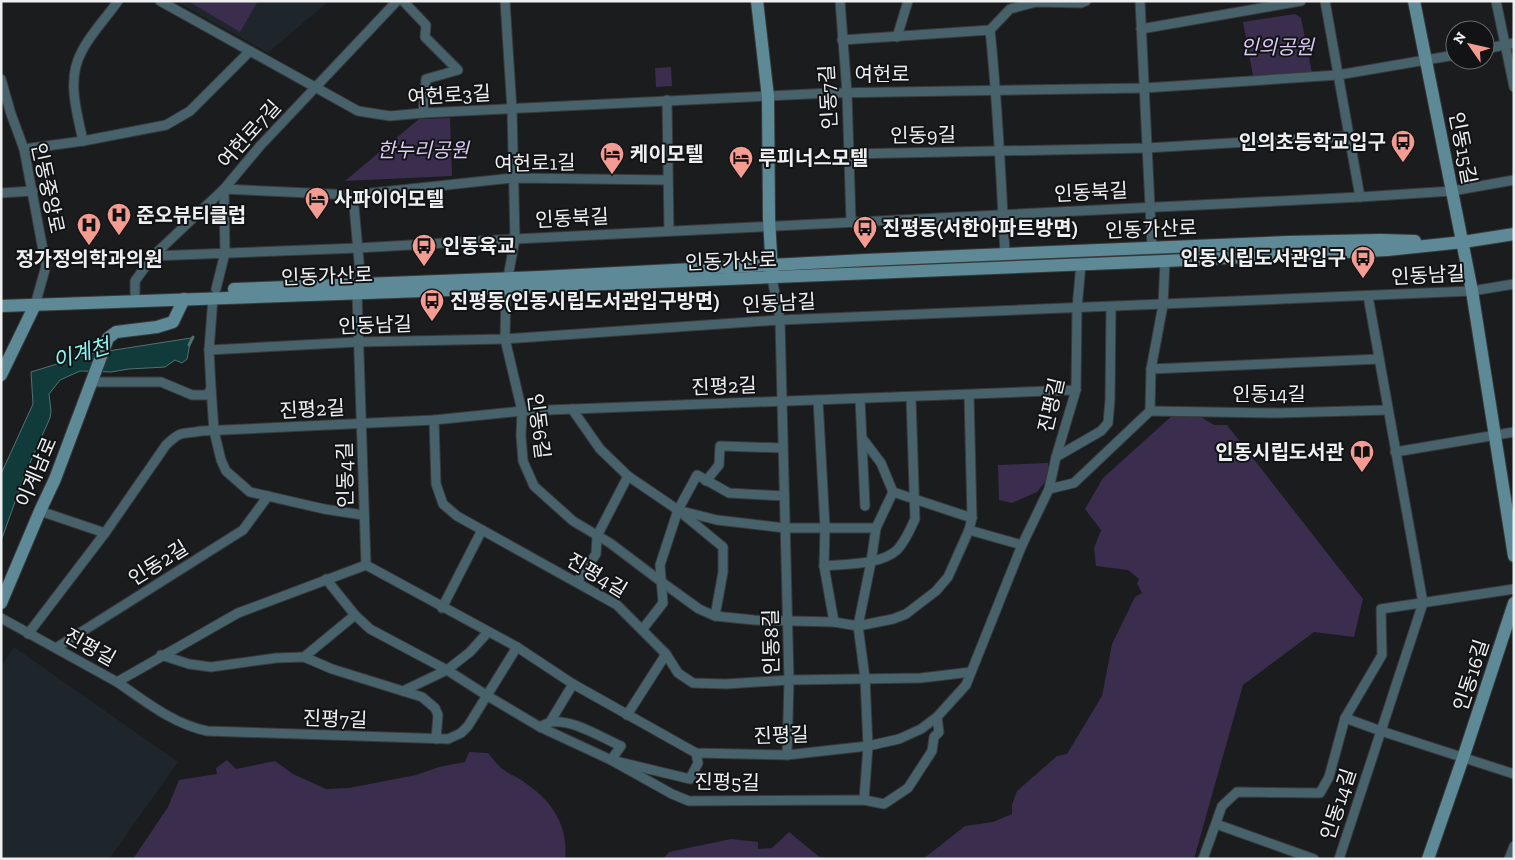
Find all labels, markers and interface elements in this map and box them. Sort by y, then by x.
north arrow [1445,20,1495,70]
text: N [1450,29,1470,47]
park label: 인의공원 [1240,35,1315,59]
street label: 여헌로 [854,62,910,86]
street label: 인동7길 [814,64,842,130]
street label: 여헌로3길 [407,81,491,109]
street label: 여헌로7길 [212,95,286,173]
street label: 인동15길 [1444,110,1482,186]
street label: 인동9길 [890,122,956,148]
bus stop icon: 인의초등학교입구 [1390,129,1416,163]
place label: 인의초등학교입구 [1239,130,1386,154]
park label: 한누리공원 [377,138,471,162]
street label: 인동중앙로 [27,141,69,235]
hotel icon: 케이모텔 [599,141,625,175]
place label: 케이모텔 [630,142,704,166]
hotel icon: 루피너스모텔 [728,145,754,179]
place label: 루피너스모텔 [758,146,868,170]
street label: 여헌로1길 [494,150,576,176]
street label: 인동북길 [1054,178,1128,206]
hotel icon: 사파이어모텔 [304,186,330,220]
place label: 사파이어모텔 [334,187,444,211]
hospital icon: 준오뷰티클럽 [106,202,132,236]
place label: 준오뷰티클럽 [136,203,246,227]
street label: 인동북길 [535,204,609,232]
hospital icon: 정가정의학과의원 [76,212,102,246]
bus stop icon: 진평동(서한아파트방면) [852,215,878,249]
street label: 인동가산로 [1105,215,1197,243]
place label: 진평동(서한아파트방면) [882,216,1078,240]
bus stop icon: 인동육교 [411,233,437,267]
place label: 인동육교 [442,234,516,258]
bus stop icon: 인동시립도서관입구 [1350,245,1376,279]
place label: 인동시립도서관입구 [1180,246,1346,270]
place label: 정가정의학과의원 [15,247,163,271]
street label: 인동가산로 [685,247,777,275]
street label: 인동남길 [1391,261,1465,289]
street label: 인동가산로 [281,262,373,290]
bus stop icon: 진평동(인동시립도서관입구방면) [419,288,445,322]
place label: 진평동(인동시립도서관입구방면) [450,289,719,313]
street label: 인동남길 [742,289,816,317]
street label: 인동남길 [338,312,412,338]
water label: 이계천 [50,332,115,373]
street label: 진평2길 [691,373,757,399]
street label: 진평길 [1033,375,1069,435]
street label: 인동14길 [1232,382,1306,406]
street label: 인동6길 [523,392,555,460]
street label: 진평2길 [279,395,345,423]
street label: 이계남로 [11,433,61,511]
library icon: 인동시립도서관 [1349,439,1375,473]
place label: 인동시립도서관 [1215,440,1345,464]
street label: 인동4길 [332,442,358,508]
street label: 인동2길 [124,535,192,591]
street label: 진평4길 [563,548,631,602]
street label: 인동8길 [758,609,784,675]
street label: 진평길 [60,623,120,671]
street label: 인동16길 [1448,636,1494,714]
street label: 진평7길 [302,706,368,732]
street label: 진평길 [753,722,809,748]
street label: 인동14길 [1315,765,1361,843]
street label: 진평5길 [694,769,760,795]

